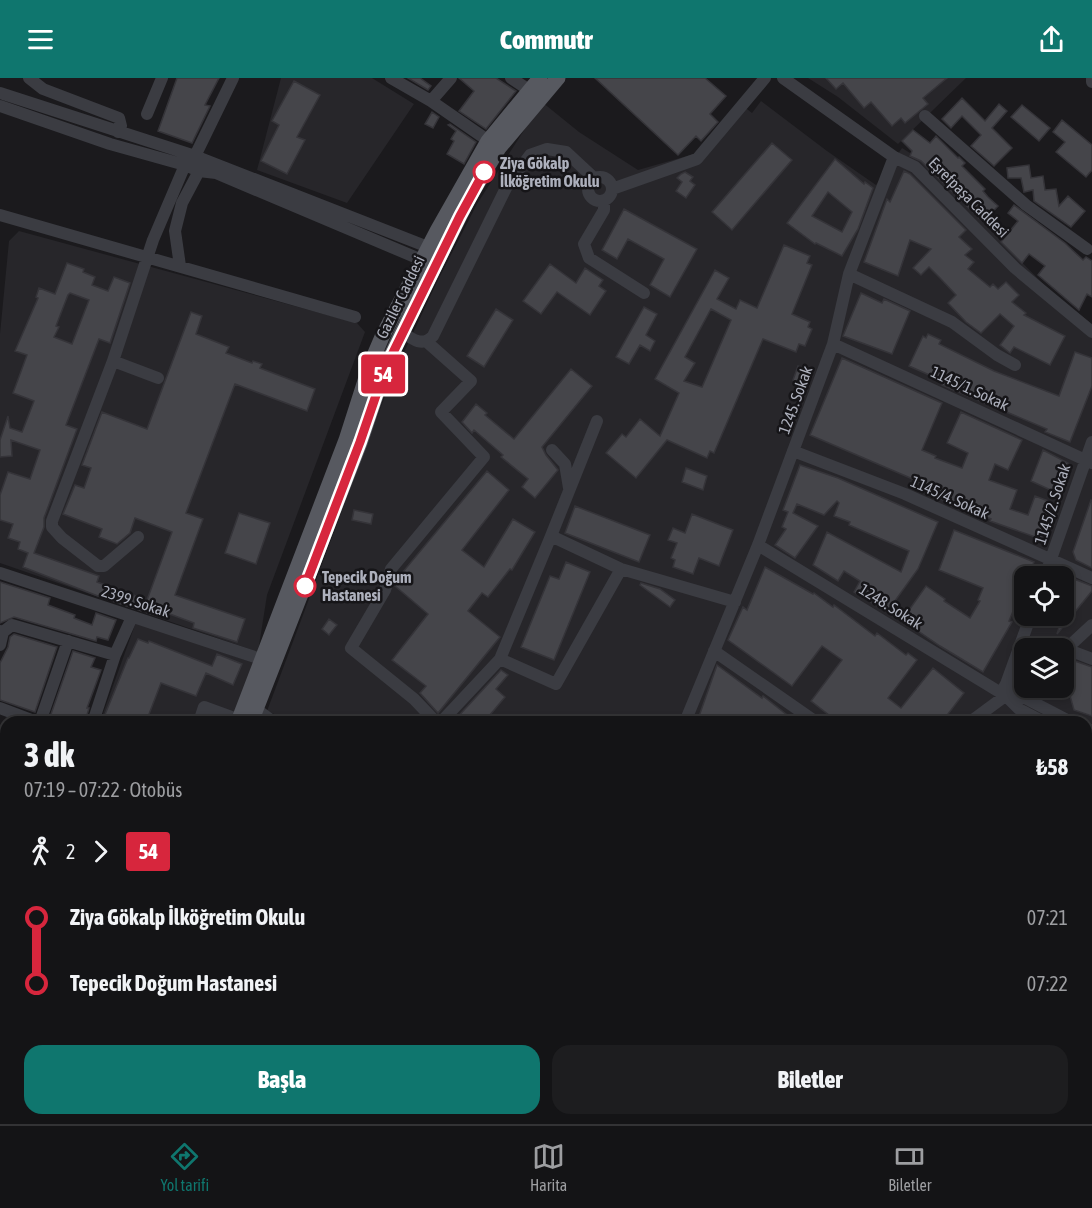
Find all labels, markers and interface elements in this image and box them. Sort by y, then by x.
icon: menu [24,23,57,56]
icon: share [1035,23,1068,56]
text: Commutr [500,24,592,55]
street label: Eşrefpaşa Caddesi [925,153,1013,241]
place label: Ziya Gökalp İlköğretim Okulu [500,154,600,190]
marker: Ziya Gökalp İlköğretim Okulu [473,161,495,183]
street label: Gaziler Caddesi [372,253,428,341]
line badge: 54 [356,354,410,394]
text: 54 [373,362,393,386]
street label: 1145/1. Sokak [928,362,1012,414]
street label: 1245. Sokak [774,364,816,436]
street label: 1145/2. Sokak [1030,461,1074,547]
street label: 1145/4. Sokak [908,472,992,522]
map controls [1014,566,1074,698]
button: locate [1014,566,1074,626]
place label: Tepecik Doğum Hastanesi [322,568,412,604]
marker: Tepecik Doğum Hastanesi [294,575,316,597]
street label: 1248. Sokak [856,580,926,632]
street label: 2399. Sokak [100,581,172,621]
button: layers [1014,638,1074,698]
text: 3 dk [24,736,74,774]
text: ₺58 [1036,754,1068,780]
text: 07:19 – 07:22 · Otobüs [24,778,182,801]
icon: walk [24,835,57,868]
icon: forward [84,835,117,868]
text: 54 [138,839,158,863]
text: 2 [66,840,75,863]
text: Ziya Gökalp İlköğretim Okulu [70,904,305,930]
text: 07:21 [1027,906,1068,929]
text: Tepecik Doğum Hastanesi [70,970,277,996]
text: 07:22 [1027,972,1068,995]
button: Başla [24,1045,540,1114]
button: Biletler [552,1045,1068,1114]
tab: Yol tarifi [160,1140,209,1194]
tab: Harita [530,1140,567,1194]
tab: Biletler [888,1140,932,1194]

